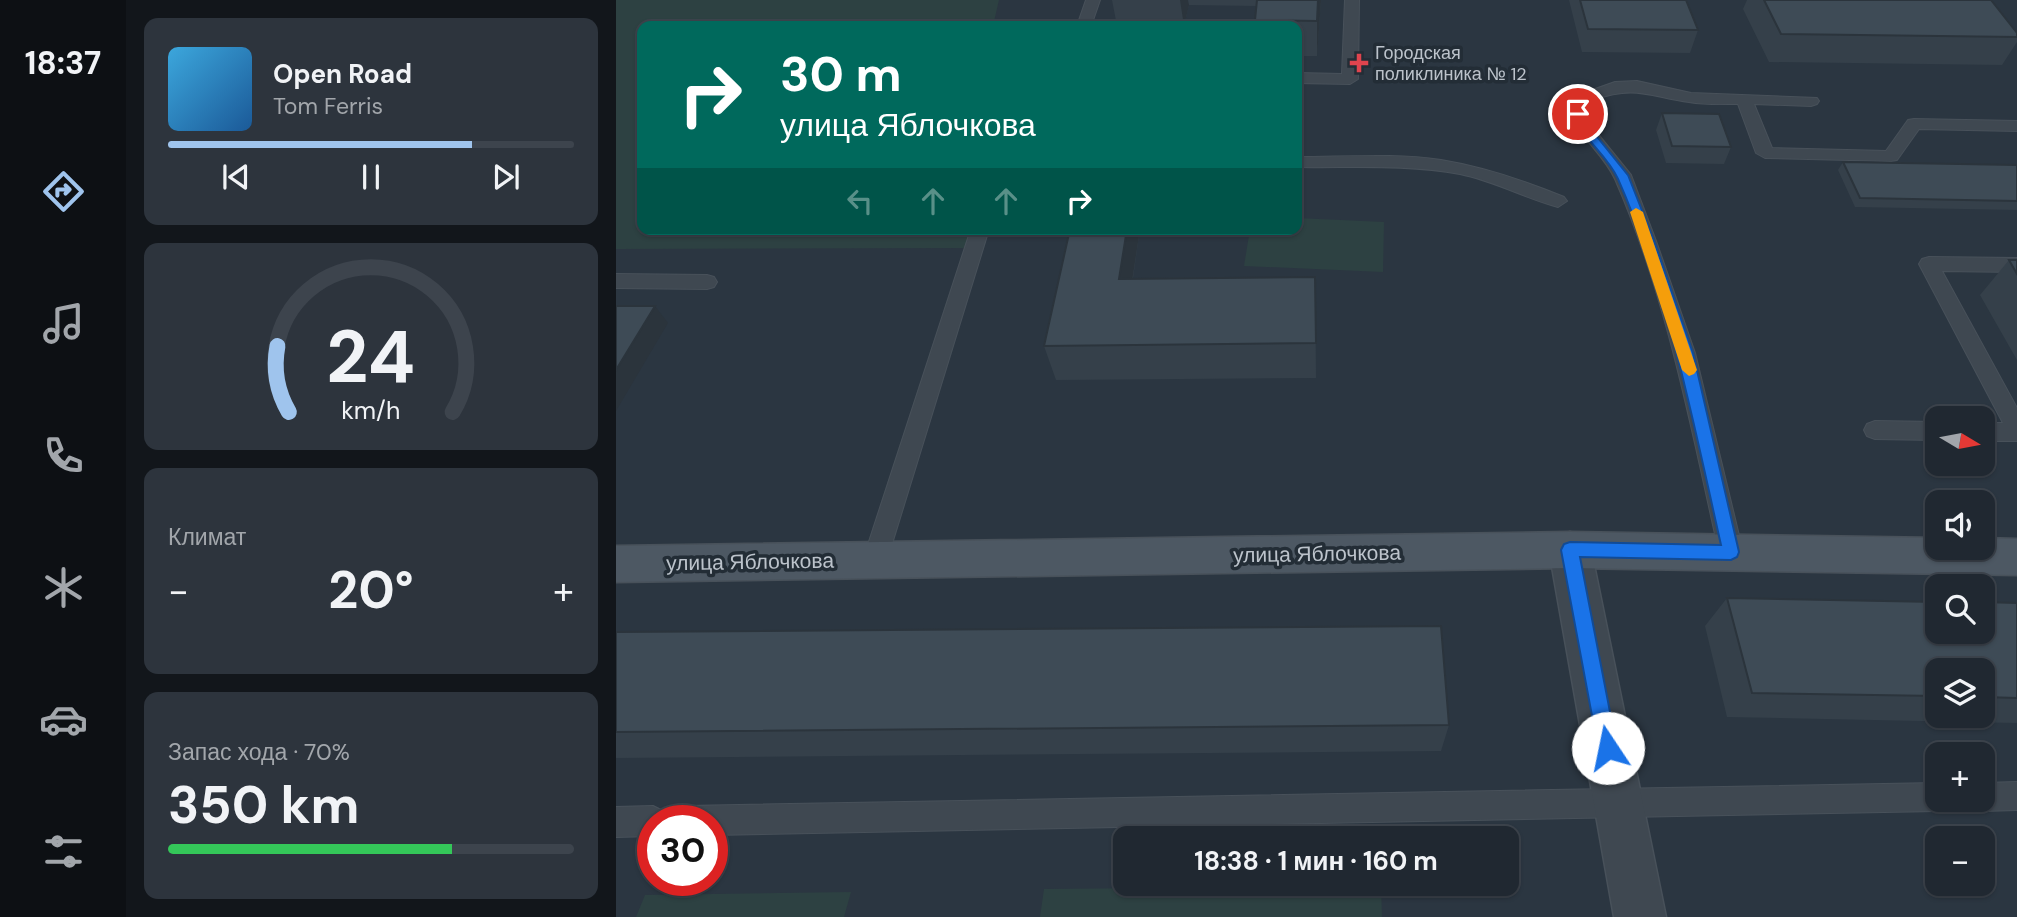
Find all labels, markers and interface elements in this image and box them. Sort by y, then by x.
place label: Городская поликлиника № 12 [1375,41,1527,86]
text: 18:37 [25,42,101,84]
text: 30 m [780,42,902,106]
icon: right [665,49,756,140]
marker: Городская поликлиника № 12 [1349,53,1369,73]
text: Open Road [273,57,412,91]
pin [1548,84,1608,144]
text: Tom Ferris [273,91,383,121]
icon: arrive [1559,95,1597,133]
text: улица Яблочкова [780,104,1036,146]
icon: previous [217,158,255,196]
icon: pause [352,158,390,196]
icon: next [487,158,525,196]
icon: directions [39,167,88,216]
icon: left [841,182,879,220]
icon: ahead [914,182,952,220]
icon: ahead [987,182,1025,220]
icon: right [1060,182,1098,220]
icon: music [39,299,88,348]
text: 24 [327,311,415,406]
text: km/h [341,394,401,427]
north arrow [1925,406,1995,476]
map controls [1925,406,1995,896]
icon: phone [39,431,88,480]
button: sound [1925,490,1995,560]
text: Климат [168,522,246,552]
street label: улица Яблочкова [1233,539,1402,569]
street label: улица Яблочкова [666,547,835,577]
text: 20° [328,556,414,624]
icon: climate [39,563,88,612]
text: − [168,566,189,616]
text: + [553,566,574,616]
button: search [1925,574,1995,644]
button: layers [1925,658,1995,728]
icon: car [39,695,88,744]
position arrow [1571,711,1645,785]
text: Запас хода · 70% [168,737,350,767]
button: + [1925,742,1995,812]
text: 350 km [168,771,360,839]
speed limit sign: 30 [637,805,728,896]
button: − [1925,826,1995,896]
icon: filters [39,827,88,876]
text: 18:38 · 1 мин · 160 m [1194,844,1438,878]

